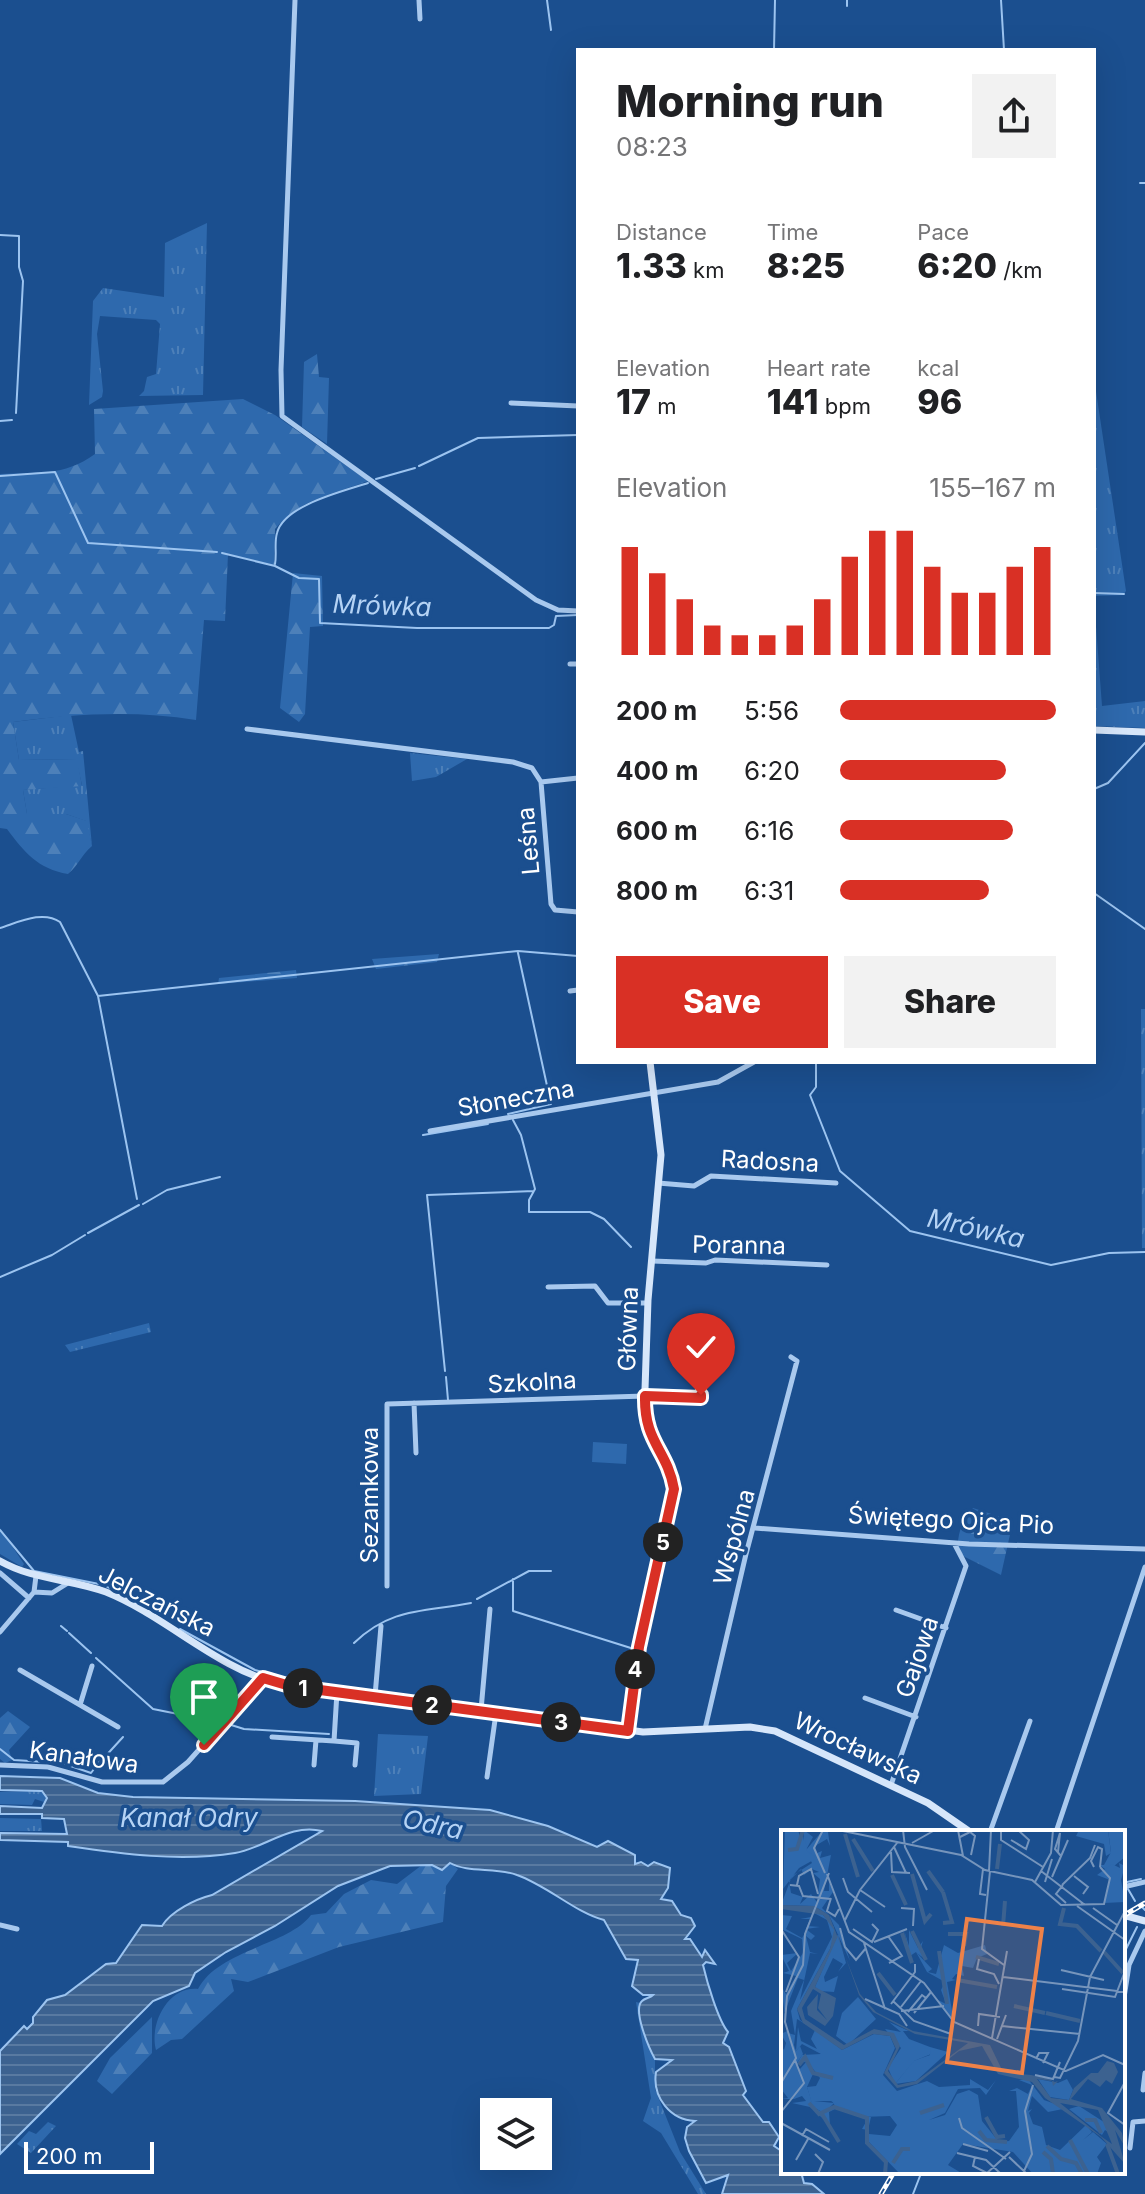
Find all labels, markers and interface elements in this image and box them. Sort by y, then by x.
text: Morning run [616,74,884,128]
button: share [972,74,1056,158]
text: 08:23 [616,131,688,162]
text: Distance [616,219,707,245]
text: Time [767,219,818,245]
text: Pace [917,219,969,245]
text: 1.33 [616,245,687,286]
text: 8:25 [767,245,845,286]
text: 6:20 [917,245,997,286]
text: km [687,257,724,283]
text: /km [997,257,1042,283]
text: Elevation [616,355,710,381]
text: Heart rate [767,355,871,381]
text: kcal [917,355,959,381]
text: 17 [616,381,651,422]
text: 141 [767,381,819,422]
text: 96 [917,381,962,422]
text: m [651,393,676,419]
text: bpm [819,393,871,419]
text: Elevation [616,472,727,503]
text: 155–167 m [929,472,1056,503]
water label: Mrówka [332,588,432,622]
text: 200 m [616,695,697,726]
text: 5:56 [744,695,799,726]
text: 400 m [616,755,699,786]
text: 6:20 [744,755,800,786]
street label: Leśna [511,806,545,876]
text: 600 m [616,815,698,846]
text: 6:16 [744,815,794,846]
text: 800 m [616,875,698,906]
text: 6:31 [744,875,794,906]
button: Save [616,956,828,1048]
button: Share [844,956,1056,1048]
street label: Słoneczna [455,1073,577,1123]
street label: Radosna [720,1144,820,1178]
water label: Mrówka [924,1202,1028,1254]
street label: Poranna [692,1230,786,1260]
street label: Główna [612,1286,644,1372]
pin [667,1313,735,1395]
icon: check [679,1325,723,1369]
street label: Szkolna [487,1365,577,1399]
street label: Sezamkowa [355,1427,384,1563]
street label: Wspólna [707,1486,761,1588]
street label: Świętego Ojca Pio [847,1500,1055,1540]
pin: 5 [643,1522,683,1562]
text: 5 [656,1529,670,1555]
street label: Jelczańska [94,1559,220,1643]
street label: Gajowa [890,1612,944,1702]
pin: 4 [615,1649,655,1689]
text: 4 [628,1656,642,1682]
pin [170,1663,238,1745]
pin: 1 [283,1668,323,1708]
icon: arrive [182,1675,226,1719]
text: 1 [298,1675,308,1701]
pin: 2 [412,1685,452,1725]
text: 2 [425,1692,439,1718]
pin: 3 [541,1702,581,1742]
street label: Wrocławska [789,1706,927,1790]
text: 3 [554,1709,568,1735]
street label: Kanałowa [27,1735,141,1779]
water label: Kanał Odry [120,1802,259,1833]
water label: Odra [400,1802,466,1846]
inset map [781,1830,1125,2174]
map controls [480,2098,552,2170]
button: layers [480,2098,552,2170]
scale bar [24,2138,154,2174]
text: 200 m [36,2143,103,2169]

